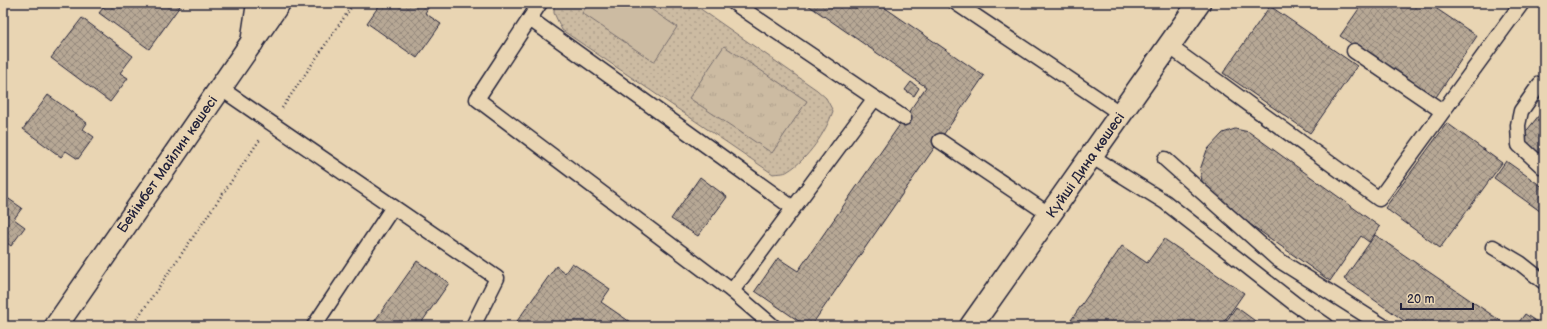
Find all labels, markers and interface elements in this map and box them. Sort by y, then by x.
street label: Бейімбет Майлин көшесі [114,93,221,236]
street label: Күйші Дина көшесі [1043,109,1128,221]
scale bar [1401,285,1473,311]
text: 20 m [1407,292,1434,307]

